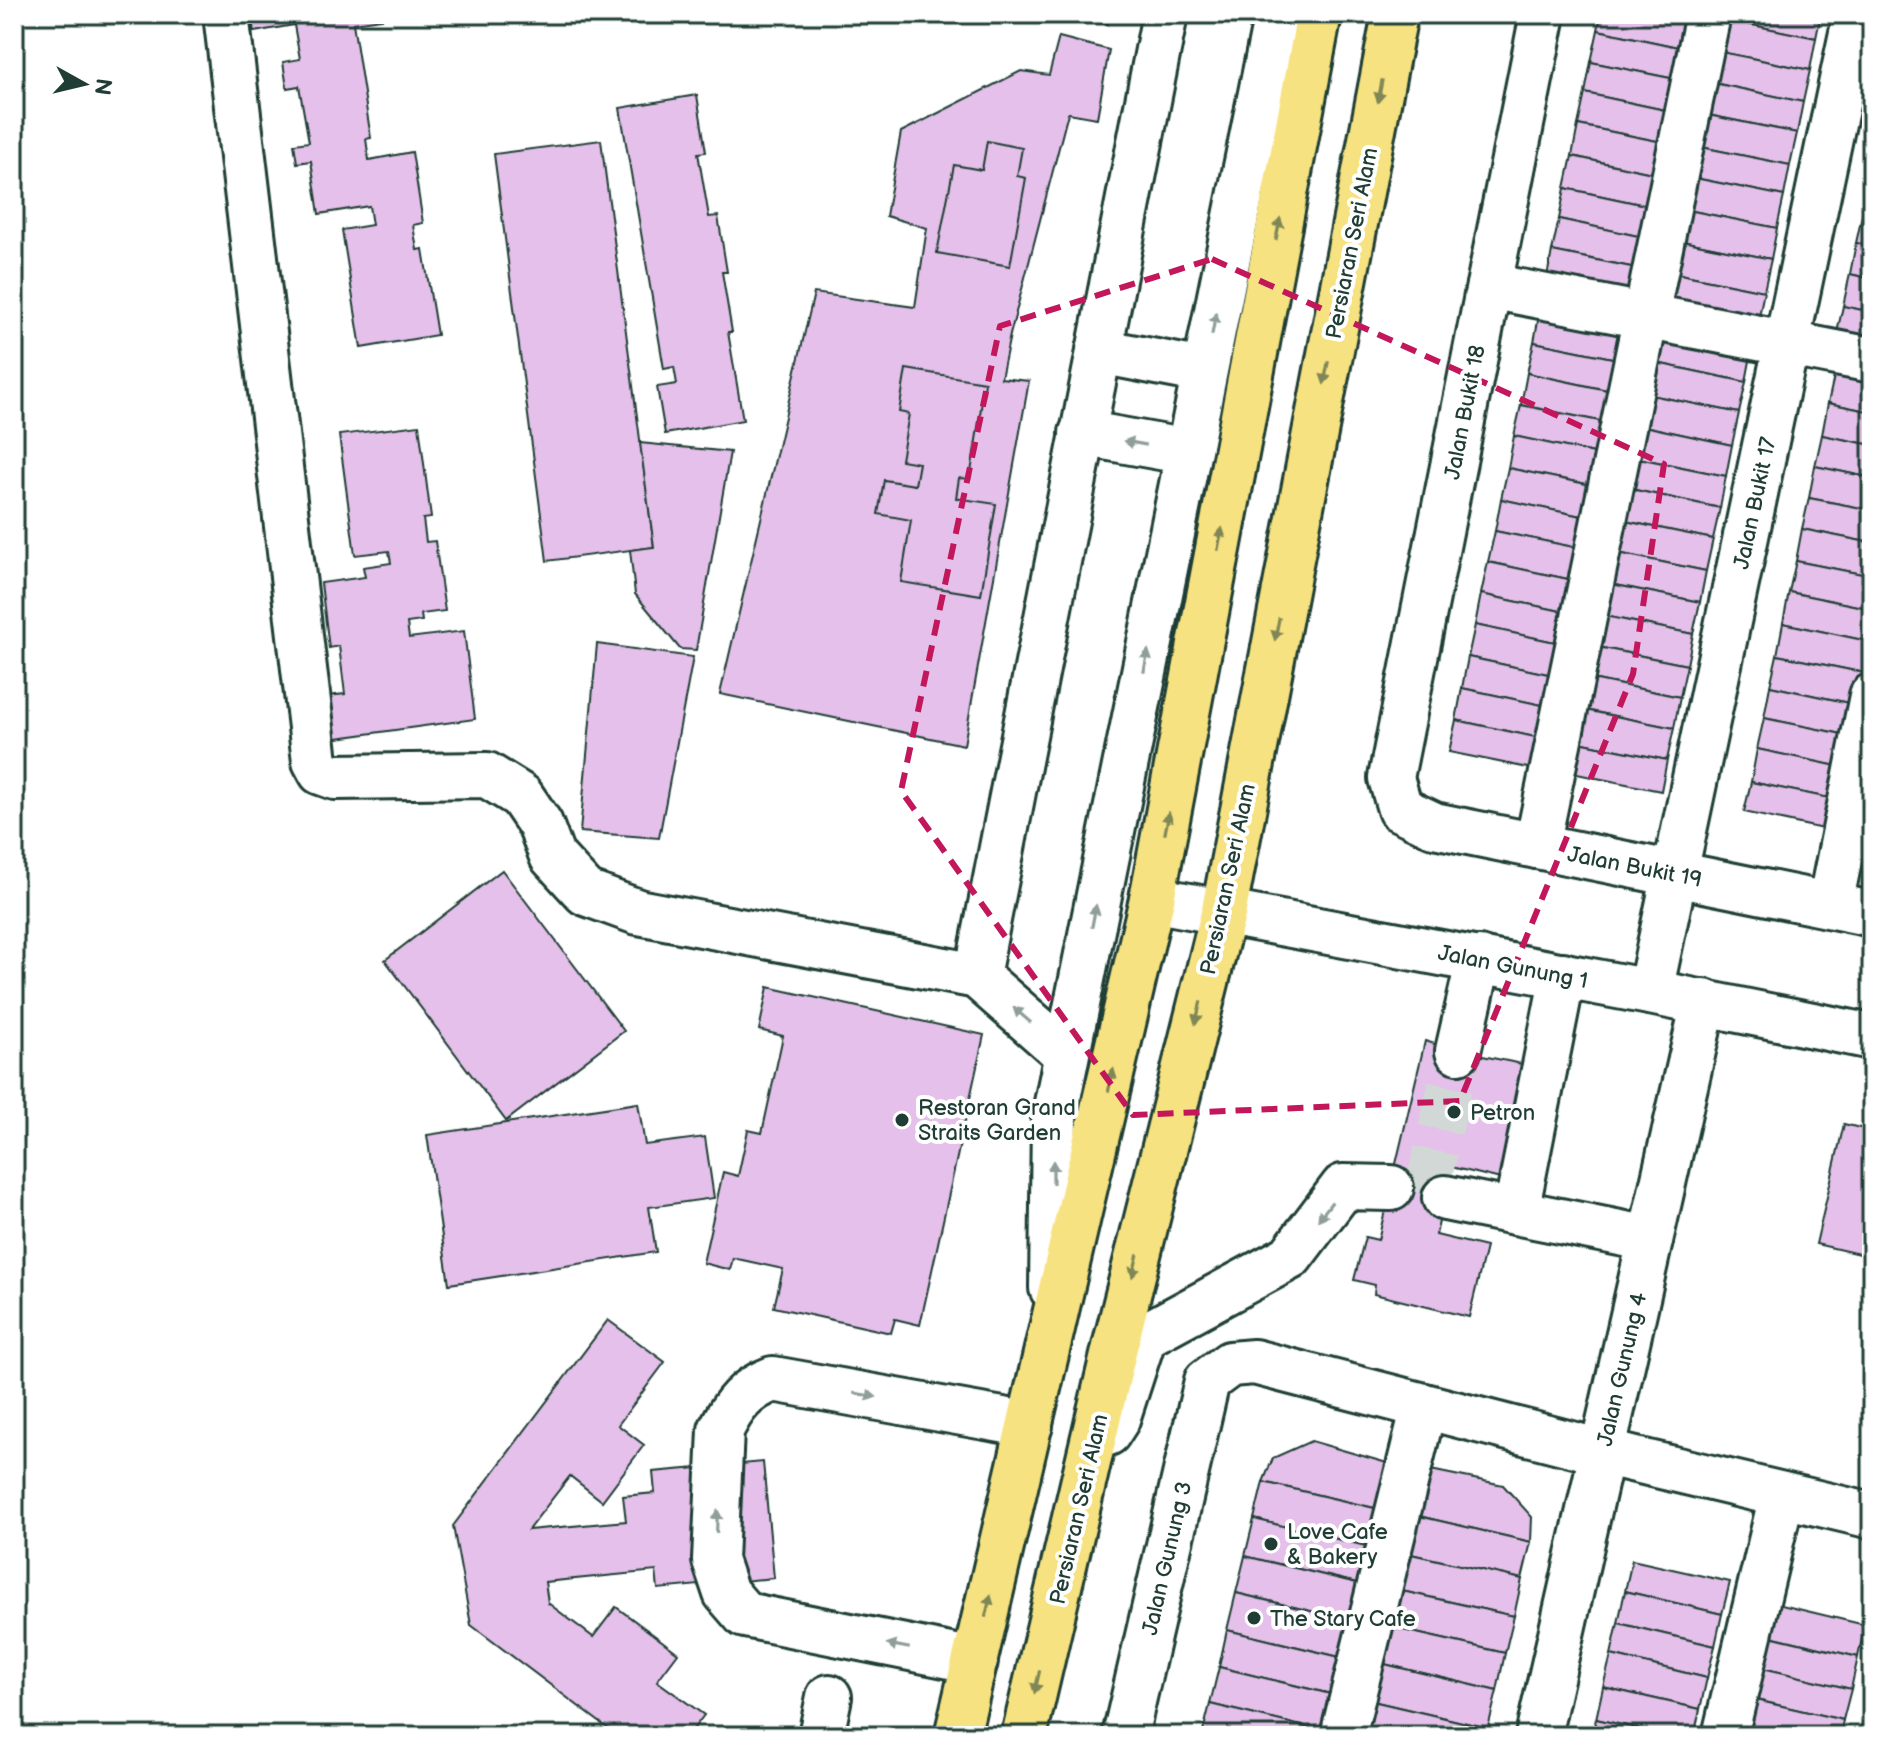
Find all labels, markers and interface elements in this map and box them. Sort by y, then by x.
north arrow [44,44,124,124]
text: N [88,77,117,97]
one-way arrow [1373,78,1385,103]
street label: Persiaran Seri Alam [1321,145,1384,341]
one-way arrow [1273,216,1285,241]
one-way arrow [1208,311,1221,336]
street label: Jalan Bukit 18 [1439,343,1492,482]
one-way arrow [1319,361,1331,386]
street label: Jalan Bukit 17 [1728,435,1783,572]
one-way arrow [1123,436,1148,448]
one-way arrow [1214,527,1226,552]
one-way arrow [1270,617,1282,642]
one-way arrow [1140,649,1153,674]
street label: Persiaran Seri Alam [1195,781,1262,977]
one-way arrow [1161,810,1173,835]
street label: Jalan Bukit 19 [1565,841,1704,894]
one-way arrow [1088,903,1101,928]
street label: Jalan Gunung 1 [1436,940,1590,995]
one-way arrow [1191,1001,1204,1026]
one-way arrow [1012,1007,1032,1024]
one-way arrow [1105,1067,1118,1092]
place label: Restoran Grand Straits Garden [918,1095,1076,1147]
place label: Petron [1470,1100,1535,1127]
marker: Petron [1445,1103,1463,1121]
marker: Restoran Grand Straits Garden [893,1111,911,1129]
one-way arrow [1047,1159,1059,1184]
one-way arrow [1317,1201,1333,1221]
one-way arrow [1129,1253,1141,1278]
street label: Jalan Gunung 4 [1592,1289,1653,1449]
one-way arrow [853,1390,878,1402]
street label: Persiaran Seri Alam [1044,1412,1114,1607]
street label: Jalan Gunung 3 [1137,1479,1198,1638]
one-way arrow [711,1508,724,1533]
place label: Love Cafe & Bakery [1287,1519,1388,1571]
marker: Love Cafe & Bakery [1262,1535,1280,1553]
one-way arrow [982,1593,995,1618]
place label: The Stary Cafe [1270,1606,1416,1633]
marker: The Stary Cafe [1245,1609,1263,1627]
one-way arrow [886,1640,911,1652]
one-way arrow [1030,1670,1043,1695]

